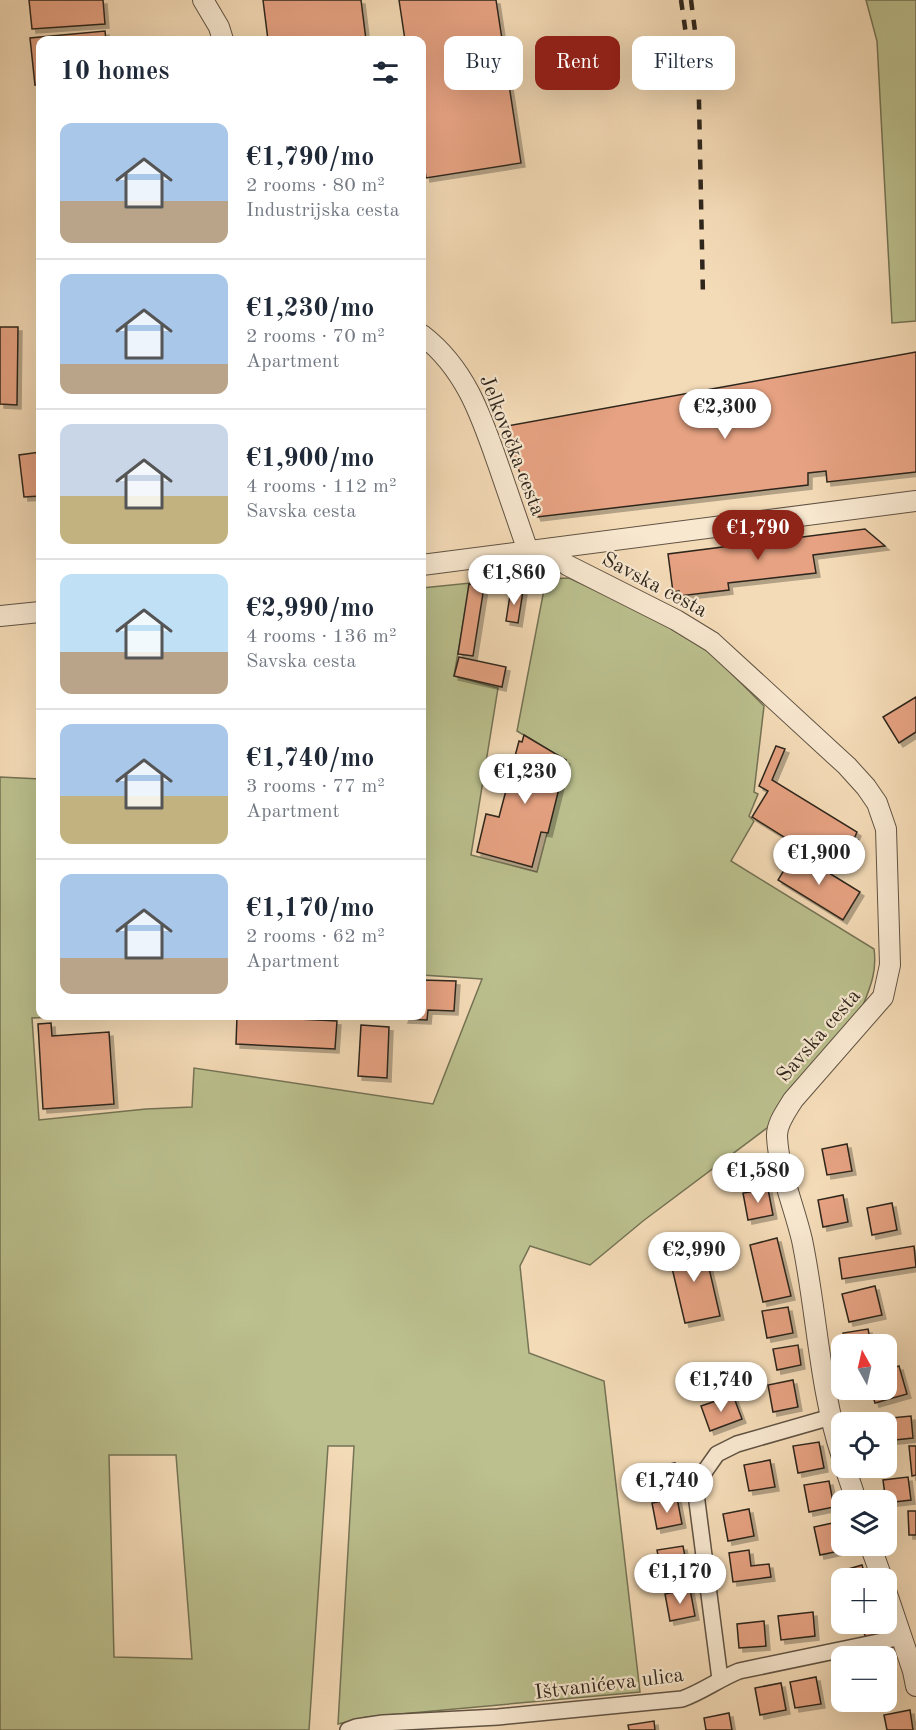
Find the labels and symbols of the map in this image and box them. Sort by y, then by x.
street label: Jelkovečka cesta [475,372,548,519]
pin: €2,300 [676,389,774,440]
pin: €1,790 [709,510,807,561]
street label: Savska cesta [598,549,710,622]
pin: €1,860 [465,555,563,606]
pin: €1,230 [476,754,574,805]
pin: €1,900 [770,835,868,886]
street label: Savska cesta [773,985,865,1087]
pin: €1,580 [709,1153,807,1204]
pin: €2,990 [645,1232,743,1283]
north arrow [831,1334,897,1400]
pin: €1,740 [672,1362,770,1413]
pin: €1,740 [618,1463,716,1514]
pin: €1,170 [631,1554,729,1605]
street label: Ištvanićeva ulica [533,1665,685,1704]

